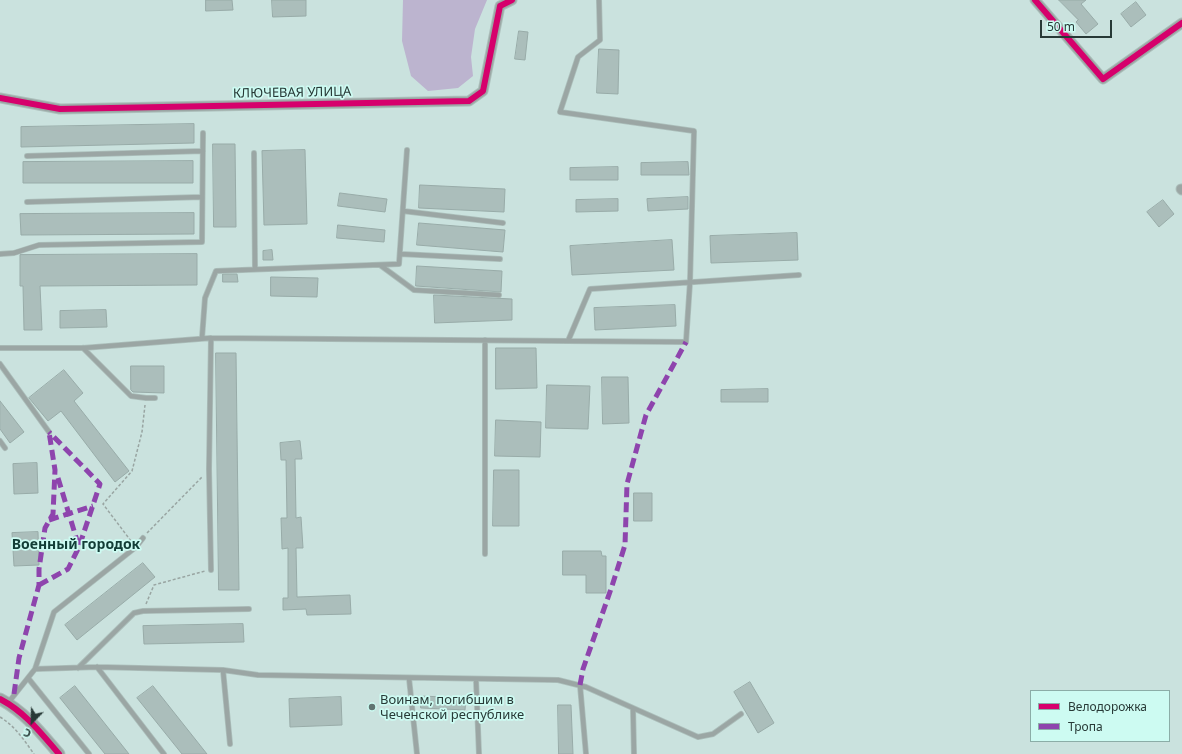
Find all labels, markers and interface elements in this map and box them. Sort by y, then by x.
scale bar [1042,12,1114,38]
text: 50 m [1047,18,1075,35]
street label: КЛЮЧЕВАЯ УЛИЦА [233,84,351,102]
district label: Военный городок [12,537,140,553]
legend [1030,690,1170,742]
place label: Воинам, погибшим в Чеченской республике [380,692,524,723]
text: Велодорожка [1068,698,1147,715]
north arrow [12,702,52,742]
marker: Воинам, погибшим в Чеченской республике [367,702,377,712]
text: Тропа [1068,718,1103,735]
text: С [21,725,33,742]

